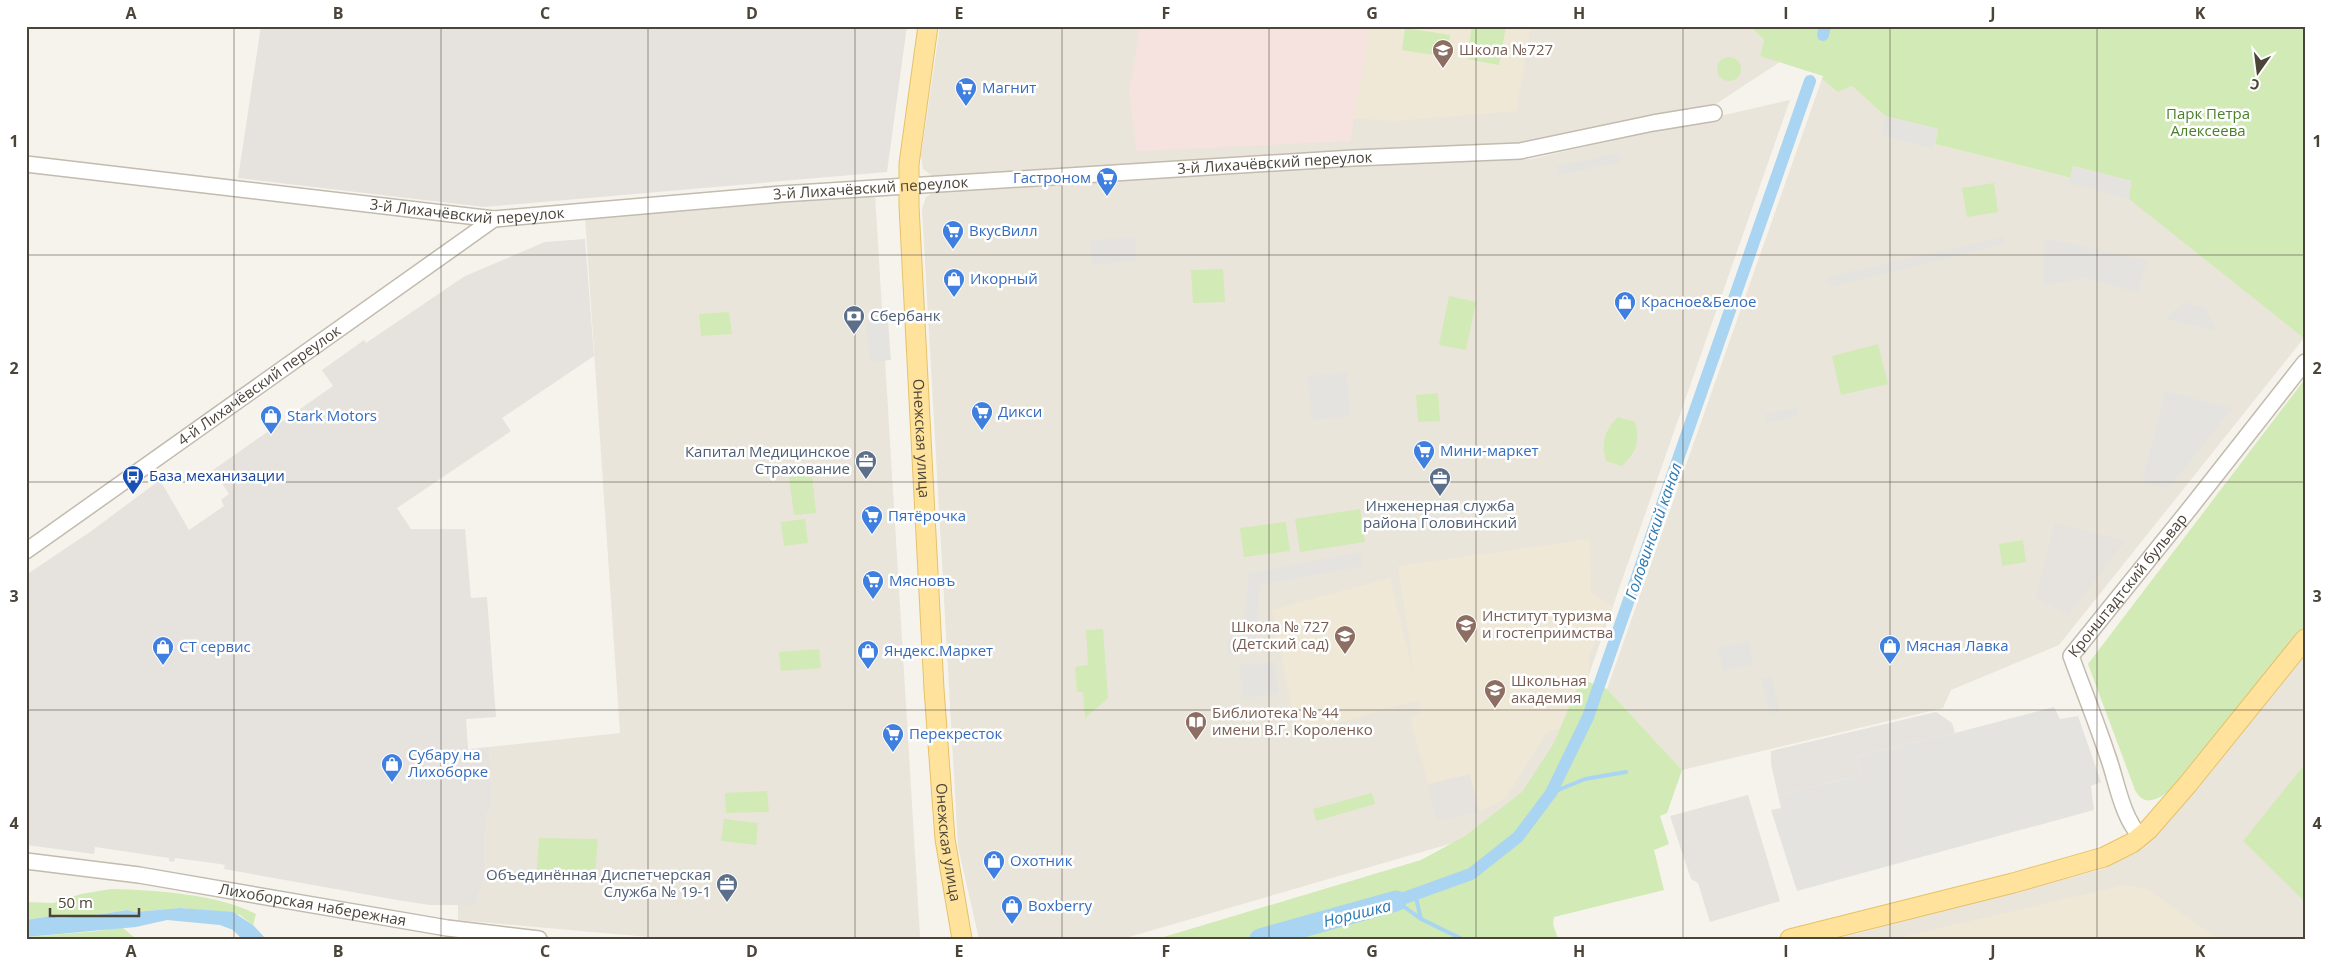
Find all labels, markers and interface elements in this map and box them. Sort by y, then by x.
text: A [125,2,137,24]
text: B [333,2,343,24]
text: C [540,2,550,24]
text: D [746,2,758,24]
text: E [955,2,964,24]
text: F [1162,2,1170,24]
text: G [1366,2,1378,24]
text: H [1573,2,1585,24]
text: I [1783,2,1789,24]
text: J [1988,2,1996,24]
text: K [2195,2,2206,24]
school or university icon: Школа №727 [1431,38,1455,69]
place label: Школа №727 [1459,39,1553,59]
north arrow [2234,48,2284,98]
text: С [2248,75,2261,95]
supermarket icon: Магнит [954,76,978,107]
place label: Магнит [982,77,1036,97]
park label: Парк Петра Алексеева [2166,103,2250,140]
text: 1 [9,130,19,152]
text: 1 [2312,130,2322,152]
street label: 3-й Лихачёвский переулок [1176,146,1373,178]
supermarket icon: Гастроном [1095,166,1119,197]
place label: Гастроном [1013,167,1091,187]
street label: 3-й Лихачёвский переулок [772,171,969,204]
street label: 3-й Лихачёвский переулок [369,193,565,228]
supermarket icon: ВкусВилл [941,219,965,250]
place label: ВкусВилл [969,220,1038,240]
shop icon: Икорный [942,267,966,298]
place label: Икорный [970,268,1038,288]
shop icon: Красное&Белое [1613,290,1637,321]
place label: Красное&Белое [1641,291,1756,311]
bank icon: Сбербанк [842,304,866,335]
place label: Сбербанк [870,305,941,325]
street label: 4-й Лихачёвский переулок [173,320,344,449]
text: 2 [9,357,19,379]
text: 2 [2312,357,2322,379]
street label: Онежская улица [909,378,935,499]
supermarket icon: Дикси [970,400,994,431]
place label: Дикси [998,401,1042,421]
shop icon: Stark Motors [259,404,283,435]
place label: Stark Motors [287,405,377,425]
supermarket icon: Мини-маркет [1412,439,1436,470]
place label: Мини-маркет [1440,440,1539,460]
place label: Капитал Медицинское Страхование [685,441,850,478]
office icon: Капитал Медицинское Страхование [854,449,878,480]
water label: Головинский канал [1619,459,1687,602]
bus stop icon: База механизации [121,464,145,495]
place label: База механизации [149,465,285,485]
office icon: Инженерная служба района Головинский [1428,466,1452,497]
place label: Инженерная служба района Головинский [1363,495,1517,532]
supermarket icon: Пятёрочка [860,504,884,535]
place label: Пятёрочка [888,505,966,525]
street label: Кронштадтский бульвар [2063,509,2191,661]
supermarket icon: Мясновъ [861,569,885,600]
place label: Мясновъ [889,570,955,590]
text: 3 [9,585,19,607]
text: 3 [2312,585,2322,607]
place label: Институт туризма и гостеприимства [1482,605,1613,642]
school or university icon: Институт туризма и гостеприимства [1454,613,1478,644]
place label: Школа № 727 (Детский сад) [1231,616,1329,653]
school or university icon: Школа № 727 (Детский сад) [1333,624,1357,655]
shop icon: Мясная Лавка [1878,634,1902,665]
shop icon: СТ сервис [151,635,175,666]
place label: Мясная Лавка [1906,635,2009,655]
place label: СТ сервис [179,636,251,656]
shop icon: Яндекс.Маркет [856,639,880,670]
place label: Яндекс.Маркет [884,640,993,660]
place label: Школьная академия [1511,670,1587,707]
school or university icon: Школьная академия [1483,678,1507,709]
place label: Библиотека № 44 имени В.Г. Короленко [1212,702,1373,739]
library icon: Библиотека № 44 имени В.Г. Короленко [1184,710,1208,741]
supermarket icon: Перекресток [881,722,905,753]
place label: Перекресток [909,723,1003,743]
place label: Субару на Лихоборке [408,744,488,781]
shop icon: Субару на Лихоборке [380,752,404,783]
street label: Онежская улица [932,782,966,903]
text: 4 [9,812,19,834]
text: 4 [2312,812,2322,834]
shop icon: Охотник [982,849,1006,880]
place label: Охотник [1010,850,1073,870]
place label: Объединённая Диспетчерская Служба № 19-1 [486,864,711,901]
office icon: Объединённая Диспетчерская Служба № 19-1 [715,872,739,903]
street label: Лихоборская набережная [218,878,408,930]
scale bar [50,885,139,917]
text: 50 m [58,892,93,912]
shop icon: Boxberry [1000,894,1024,925]
water label: Норишка [1321,894,1393,932]
place label: Boxberry [1028,895,1092,915]
text: A [125,940,137,962]
text: B [333,940,343,962]
text: C [540,940,550,962]
text: D [746,940,758,962]
text: E [955,940,964,962]
text: F [1162,940,1170,962]
text: G [1366,940,1378,962]
text: H [1573,940,1585,962]
text: I [1783,940,1789,962]
text: J [1988,940,1996,962]
text: K [2195,940,2206,962]

